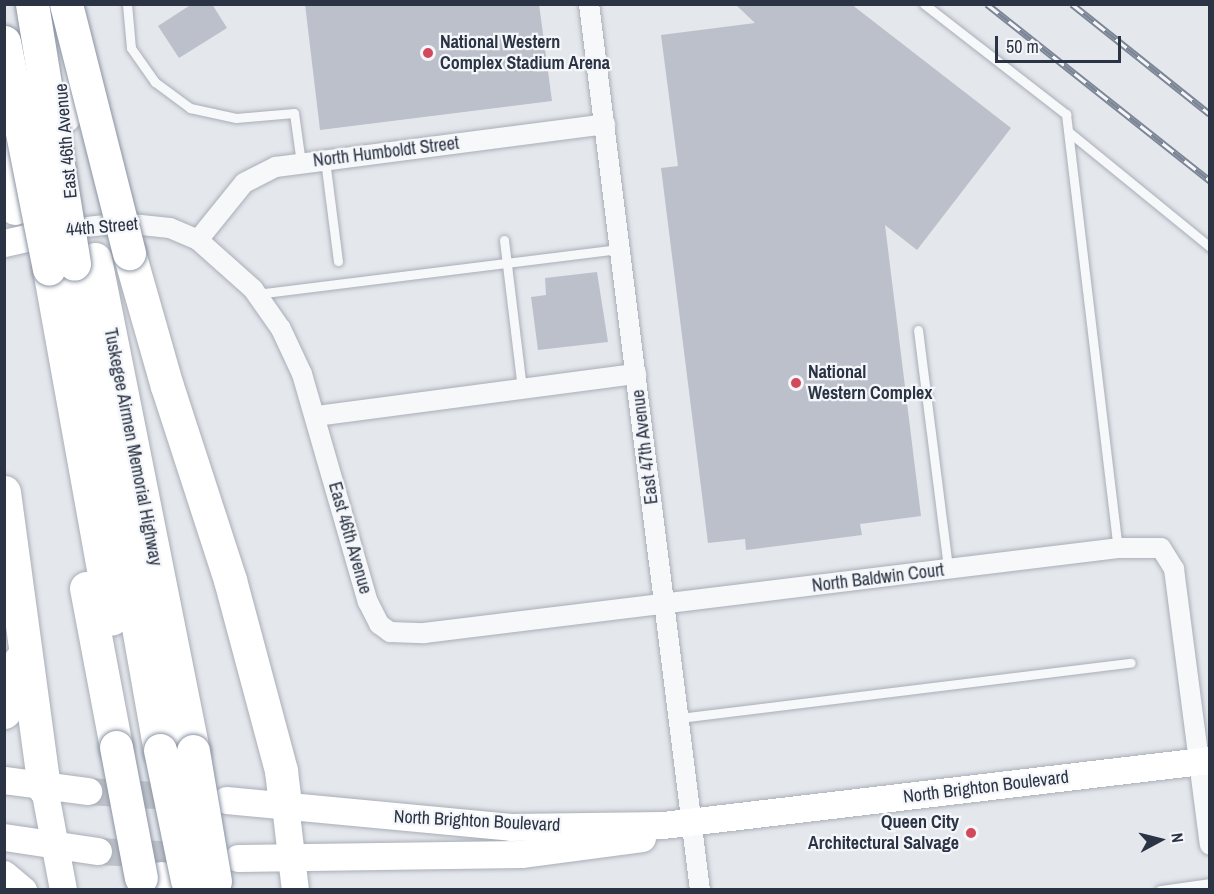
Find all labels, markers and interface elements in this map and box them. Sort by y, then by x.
scale bar [998,24,1124,62]
place label: National Western Complex Stadium Arena [440,32,611,74]
text: 50 m [1006,34,1039,59]
marker: National Western Complex Stadium Arena [421,46,435,60]
street label: East 46th Avenue [50,82,82,200]
street label: North Humboldt Street [312,132,460,172]
street label: 44th Street [65,213,139,241]
street label: Tuskegee Airmen Memorial Highway [99,326,167,568]
place label: National Western Complex [808,362,932,404]
marker: National Western Complex [789,376,803,390]
street label: East 47th Avenue [627,388,663,506]
street label: East 46th Avenue [324,479,376,597]
street label: North Baldwin Court [811,559,945,597]
street label: North Brighton Boulevard [902,766,1070,808]
street label: North Brighton Boulevard [393,806,561,836]
north arrow [1130,810,1190,870]
place label: Queen City Architectural Salvage [808,812,959,854]
marker: Queen City Architectural Salvage [964,826,978,840]
text: N [1166,832,1189,844]

